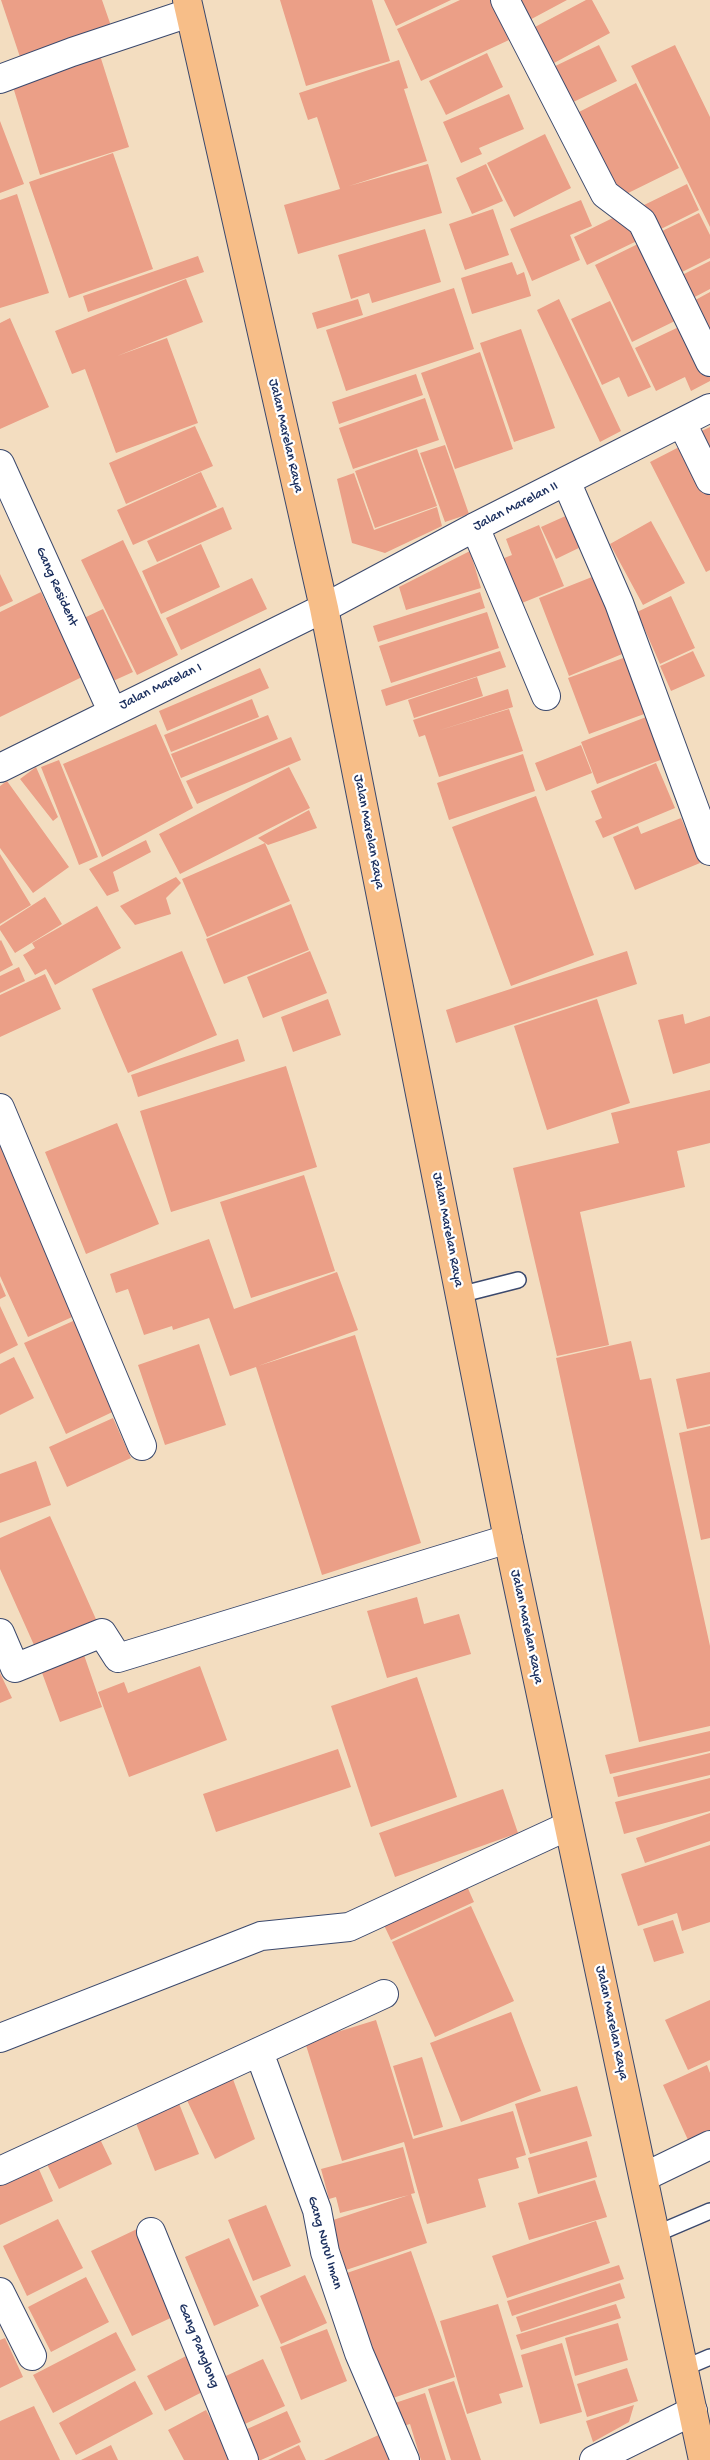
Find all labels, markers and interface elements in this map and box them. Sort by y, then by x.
street label: Jalan Marelan Raya [264,377,306,495]
street label: Jalan Marelan II [471,478,561,536]
street label: Gang Resident [31,545,81,629]
street label: Jalan Marelan I [117,660,205,714]
street label: Jalan Marelan Raya [349,773,387,891]
street label: Jalan Marelan Raya [428,1171,466,1289]
street label: Jalan Marelan Raya [506,1568,546,1686]
street label: Jalan Marelan Raya [591,1964,631,2082]
street label: Gang Nurul Iman [303,2195,345,2291]
street label: Gang Panglong [173,2301,223,2391]

